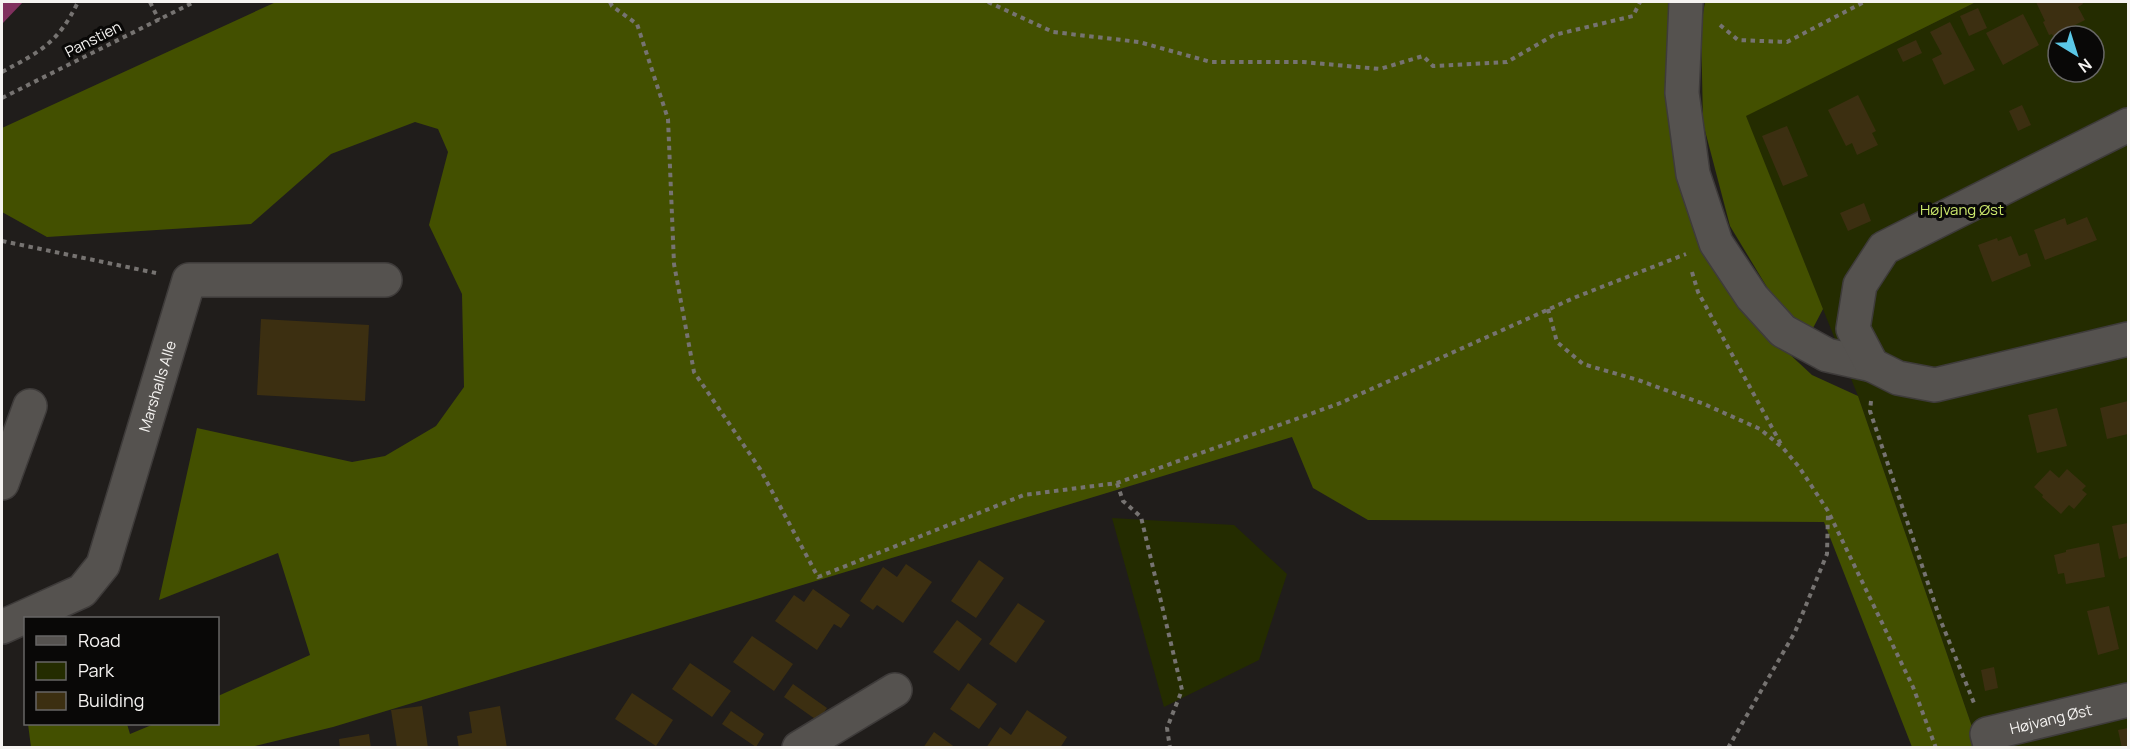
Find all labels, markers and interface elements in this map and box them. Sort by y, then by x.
street label: Panstien [61,16,125,62]
north arrow [2046,24,2106,84]
text: N [2074,54,2097,78]
park label: Højvang Øst [1920,199,2004,220]
street label: Marshalls Alle [133,338,181,434]
legend [24,617,219,725]
text: Road [78,628,121,652]
text: Park [78,658,115,682]
text: Building [78,688,144,712]
street label: Højvang Øst [2007,699,2094,739]

